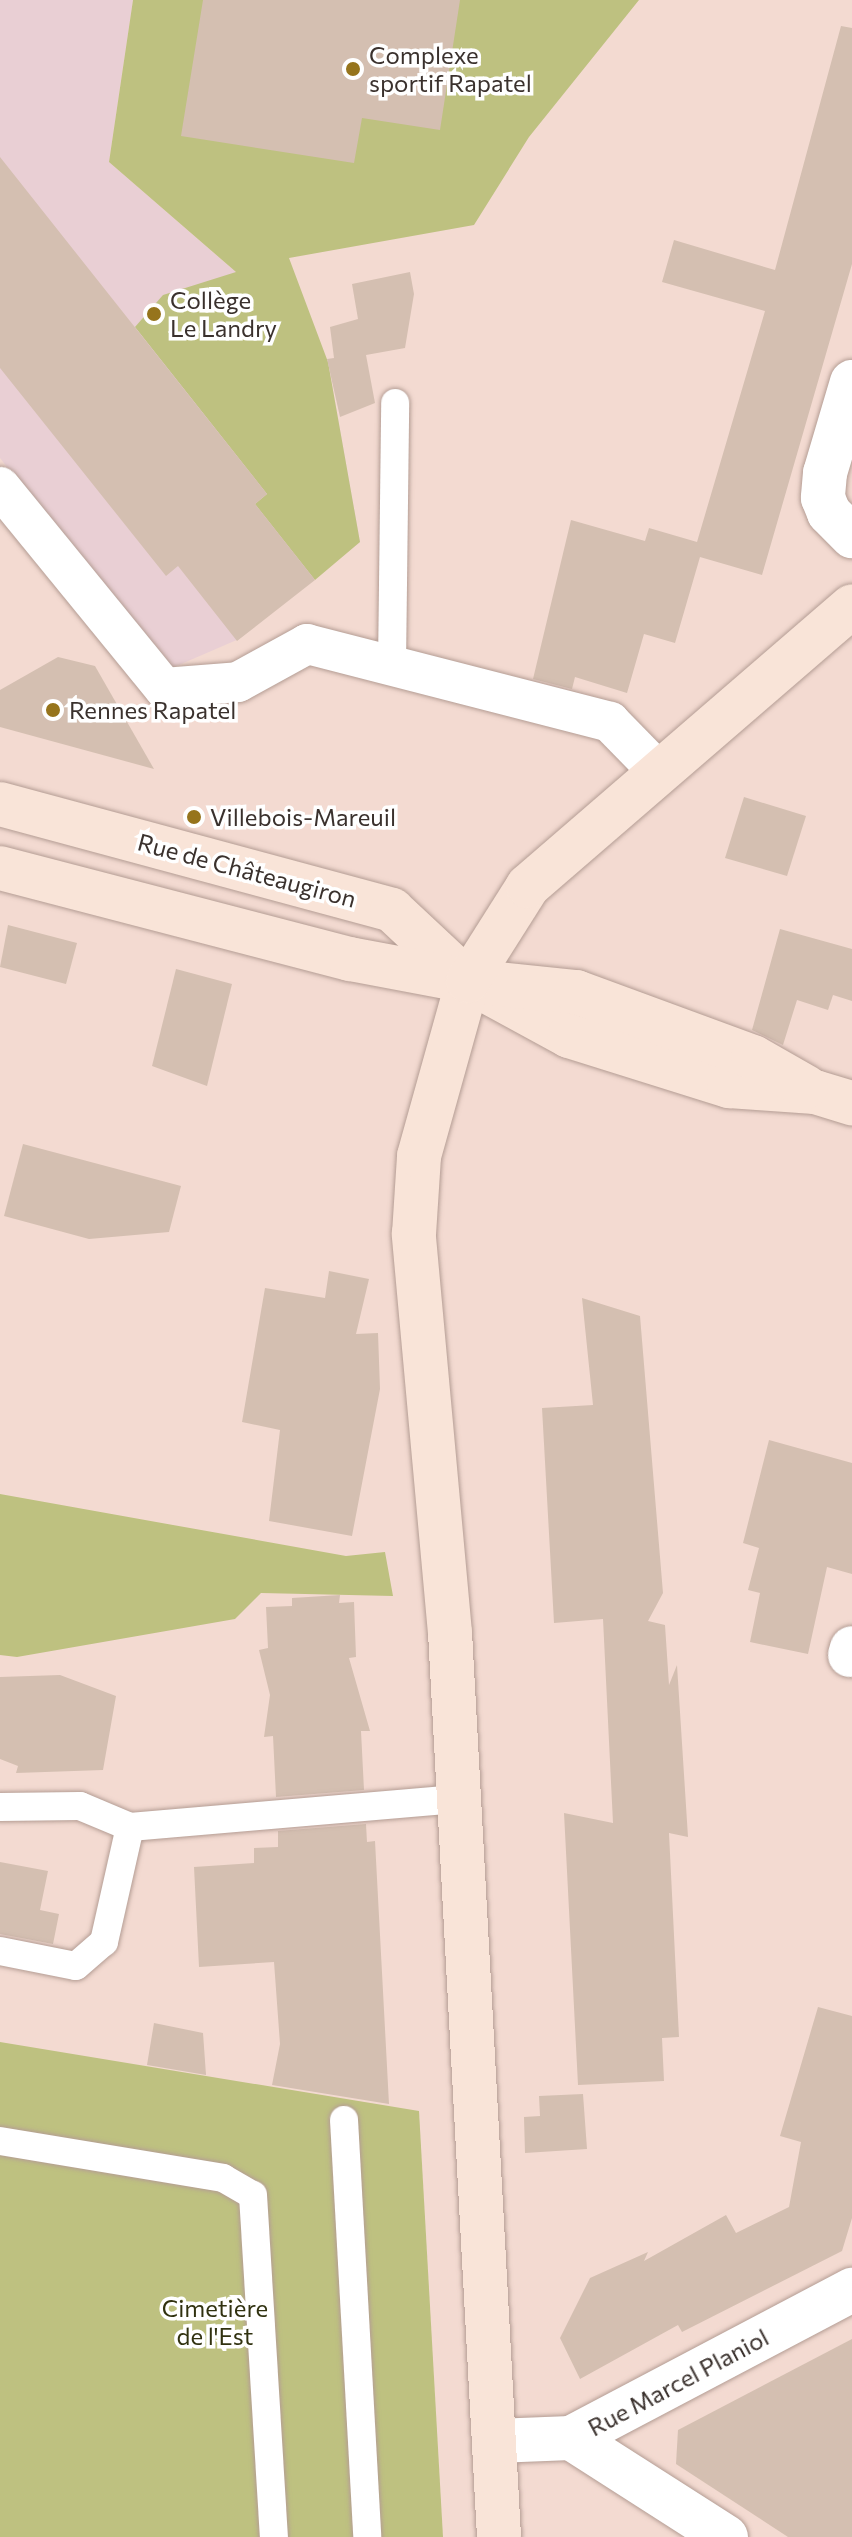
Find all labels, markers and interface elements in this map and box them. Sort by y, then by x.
place label: Complexe sportif Rapatel [369,41,532,97]
marker: Complexe sportif Rapatel [344,60,362,78]
place label: Collège Le Landry [170,286,277,342]
marker: Collège Le Landry [145,305,163,323]
place label: Rennes Rapatel [69,696,236,724]
marker: Rennes Rapatel [44,701,62,719]
place label: Villebois-Mareuil [210,803,396,831]
marker: Villebois-Mareuil [185,808,203,826]
street label: Rue de Châteaugiron [135,827,359,913]
park label: Cimetière de l'Est [162,2294,268,2350]
street label: Rue Marcel Planiol [583,2322,773,2442]

